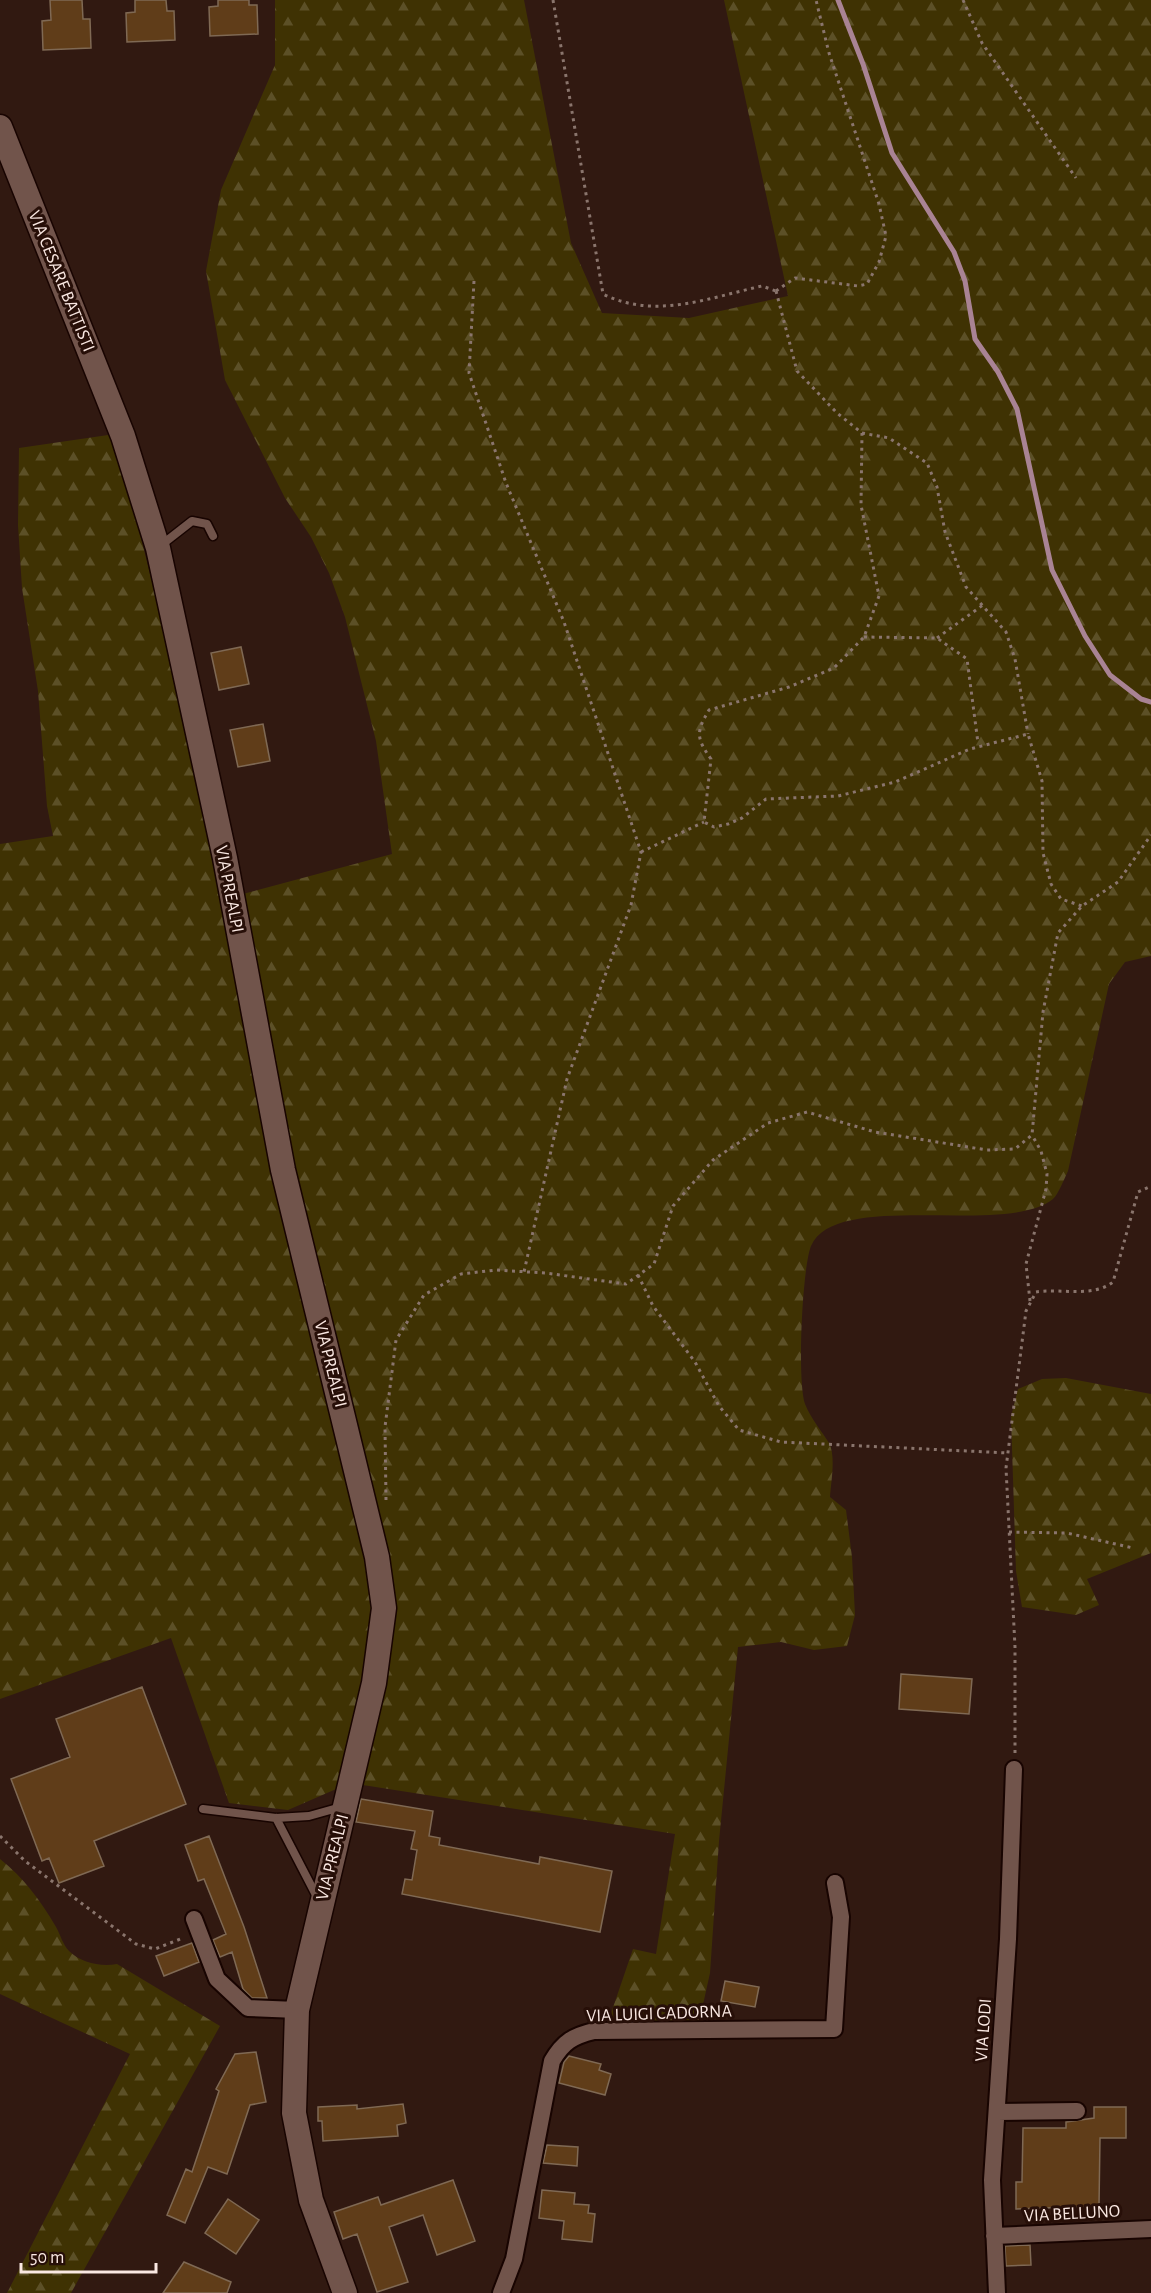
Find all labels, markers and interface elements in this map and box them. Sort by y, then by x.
street label: VIA CESARE BATTISTI [25,208,98,354]
street label: VIA PREALPI [212,844,246,934]
street label: VIA PREALPI [311,1319,349,1409]
street label: VIA PREALPI [314,1812,352,1902]
street label: VIA LODI [973,1998,995,2062]
street label: VIA LUIGI CADORNA [586,2002,733,2026]
street label: VIA BELLUNO [1023,2202,1121,2226]
scale bar [21,2236,156,2274]
text: 50 m [30,2249,64,2267]

